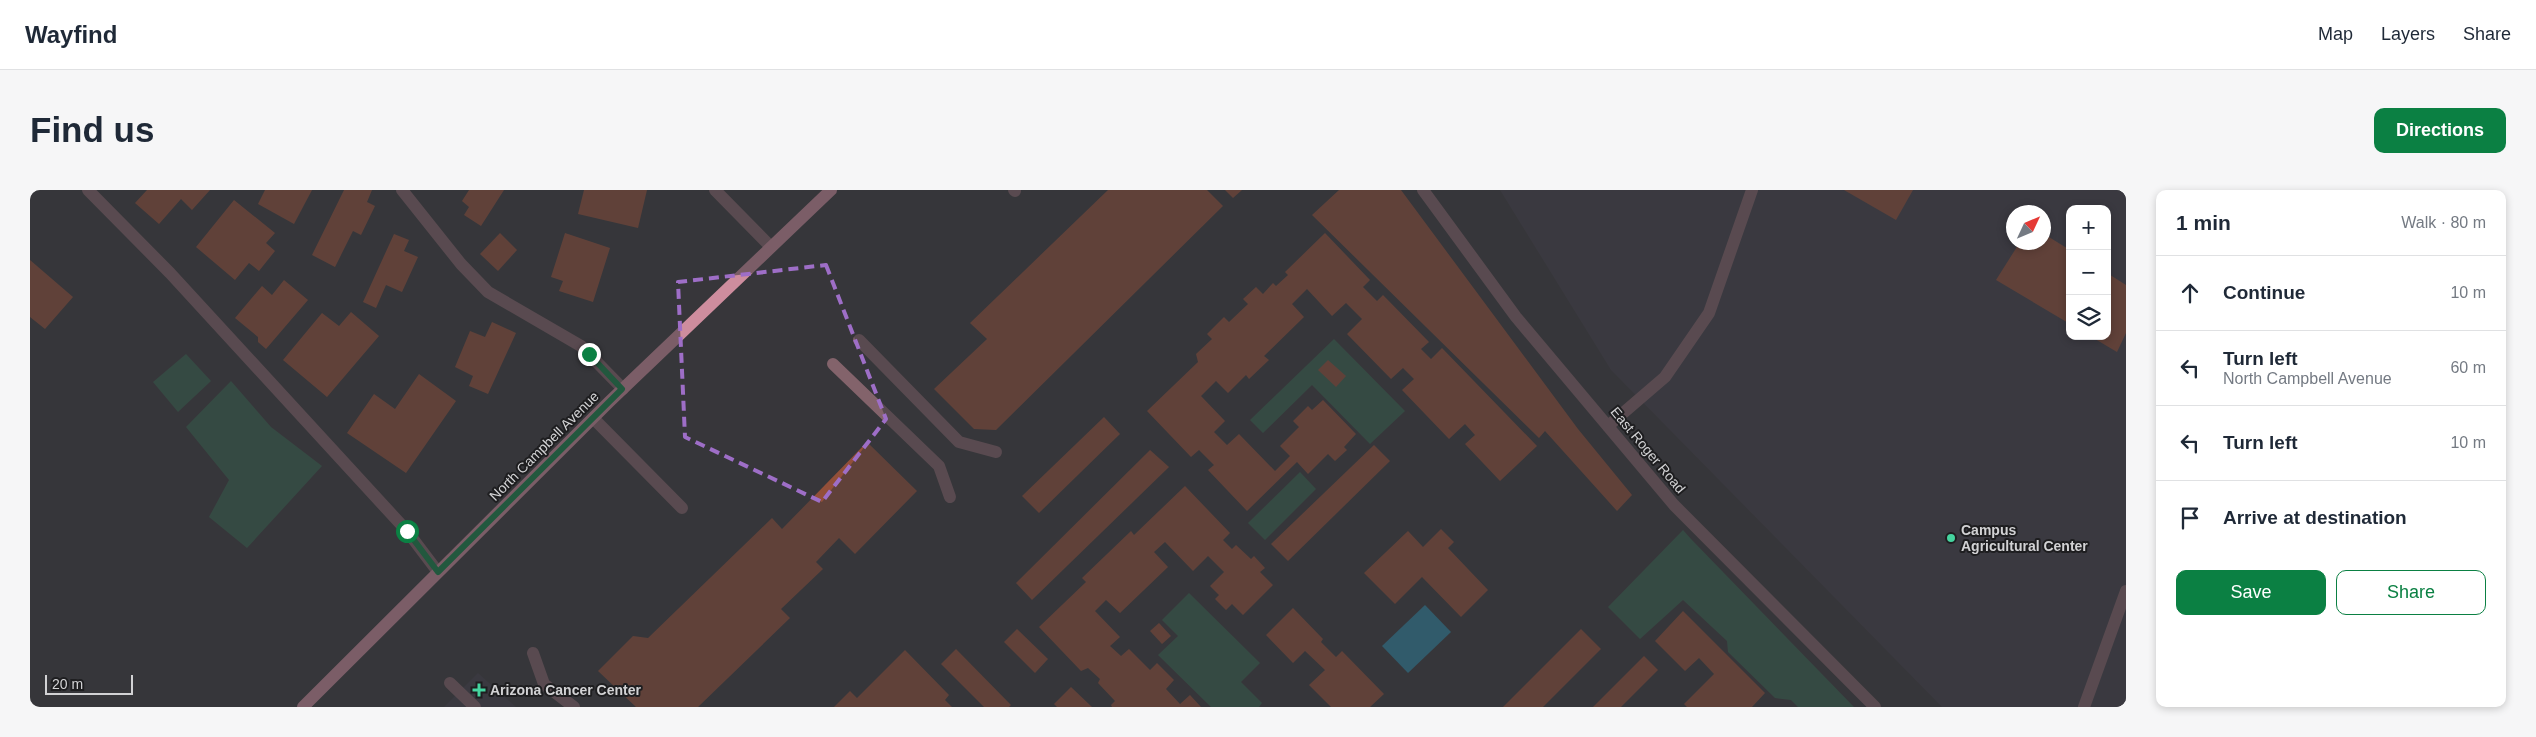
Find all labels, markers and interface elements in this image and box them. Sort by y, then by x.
text: Wayfind [25,21,117,48]
text: Map [2318,24,2353,44]
text: Layers [2381,24,2435,44]
text: Share [2463,24,2511,44]
button: Directions [2374,108,2506,153]
text: Find us [30,110,154,149]
north arrow [2006,205,2051,250]
map controls [2066,205,2111,340]
button: + [2066,205,2111,250]
text: 1 min [2176,211,2231,234]
text: Walk · 80 m [2401,214,2486,231]
button: − [2066,250,2111,295]
icon: ahead [2176,279,2204,307]
text: Continue [2223,282,2305,303]
text: 10 m [2450,284,2486,301]
button: layers [2066,295,2111,340]
route end [578,343,601,366]
text: Turn left [2223,348,2298,369]
icon: left [2176,354,2204,382]
text: 60 m [2450,359,2486,376]
text: North Campbell Avenue [2223,370,2392,387]
street label: North Campbell Avenue [486,388,602,504]
street label: East Roger Road [1607,404,1689,496]
icon: left [2176,429,2204,457]
text: Turn left [2223,432,2298,453]
text: 10 m [2450,434,2486,451]
icon: arrive [2176,504,2204,532]
text: Arrive at destination [2223,507,2407,528]
route start [396,520,419,543]
place label: Campus Agricultural Center [1961,522,2088,554]
marker: Campus Agricultural Center [1945,532,1957,544]
button: Save [2176,570,2326,615]
button: Share [2336,570,2486,615]
scale bar [45,672,132,695]
text: 20 m [52,676,83,692]
place label: Arizona Cancer Center [490,682,641,698]
marker: Arizona Cancer Center [472,683,486,697]

